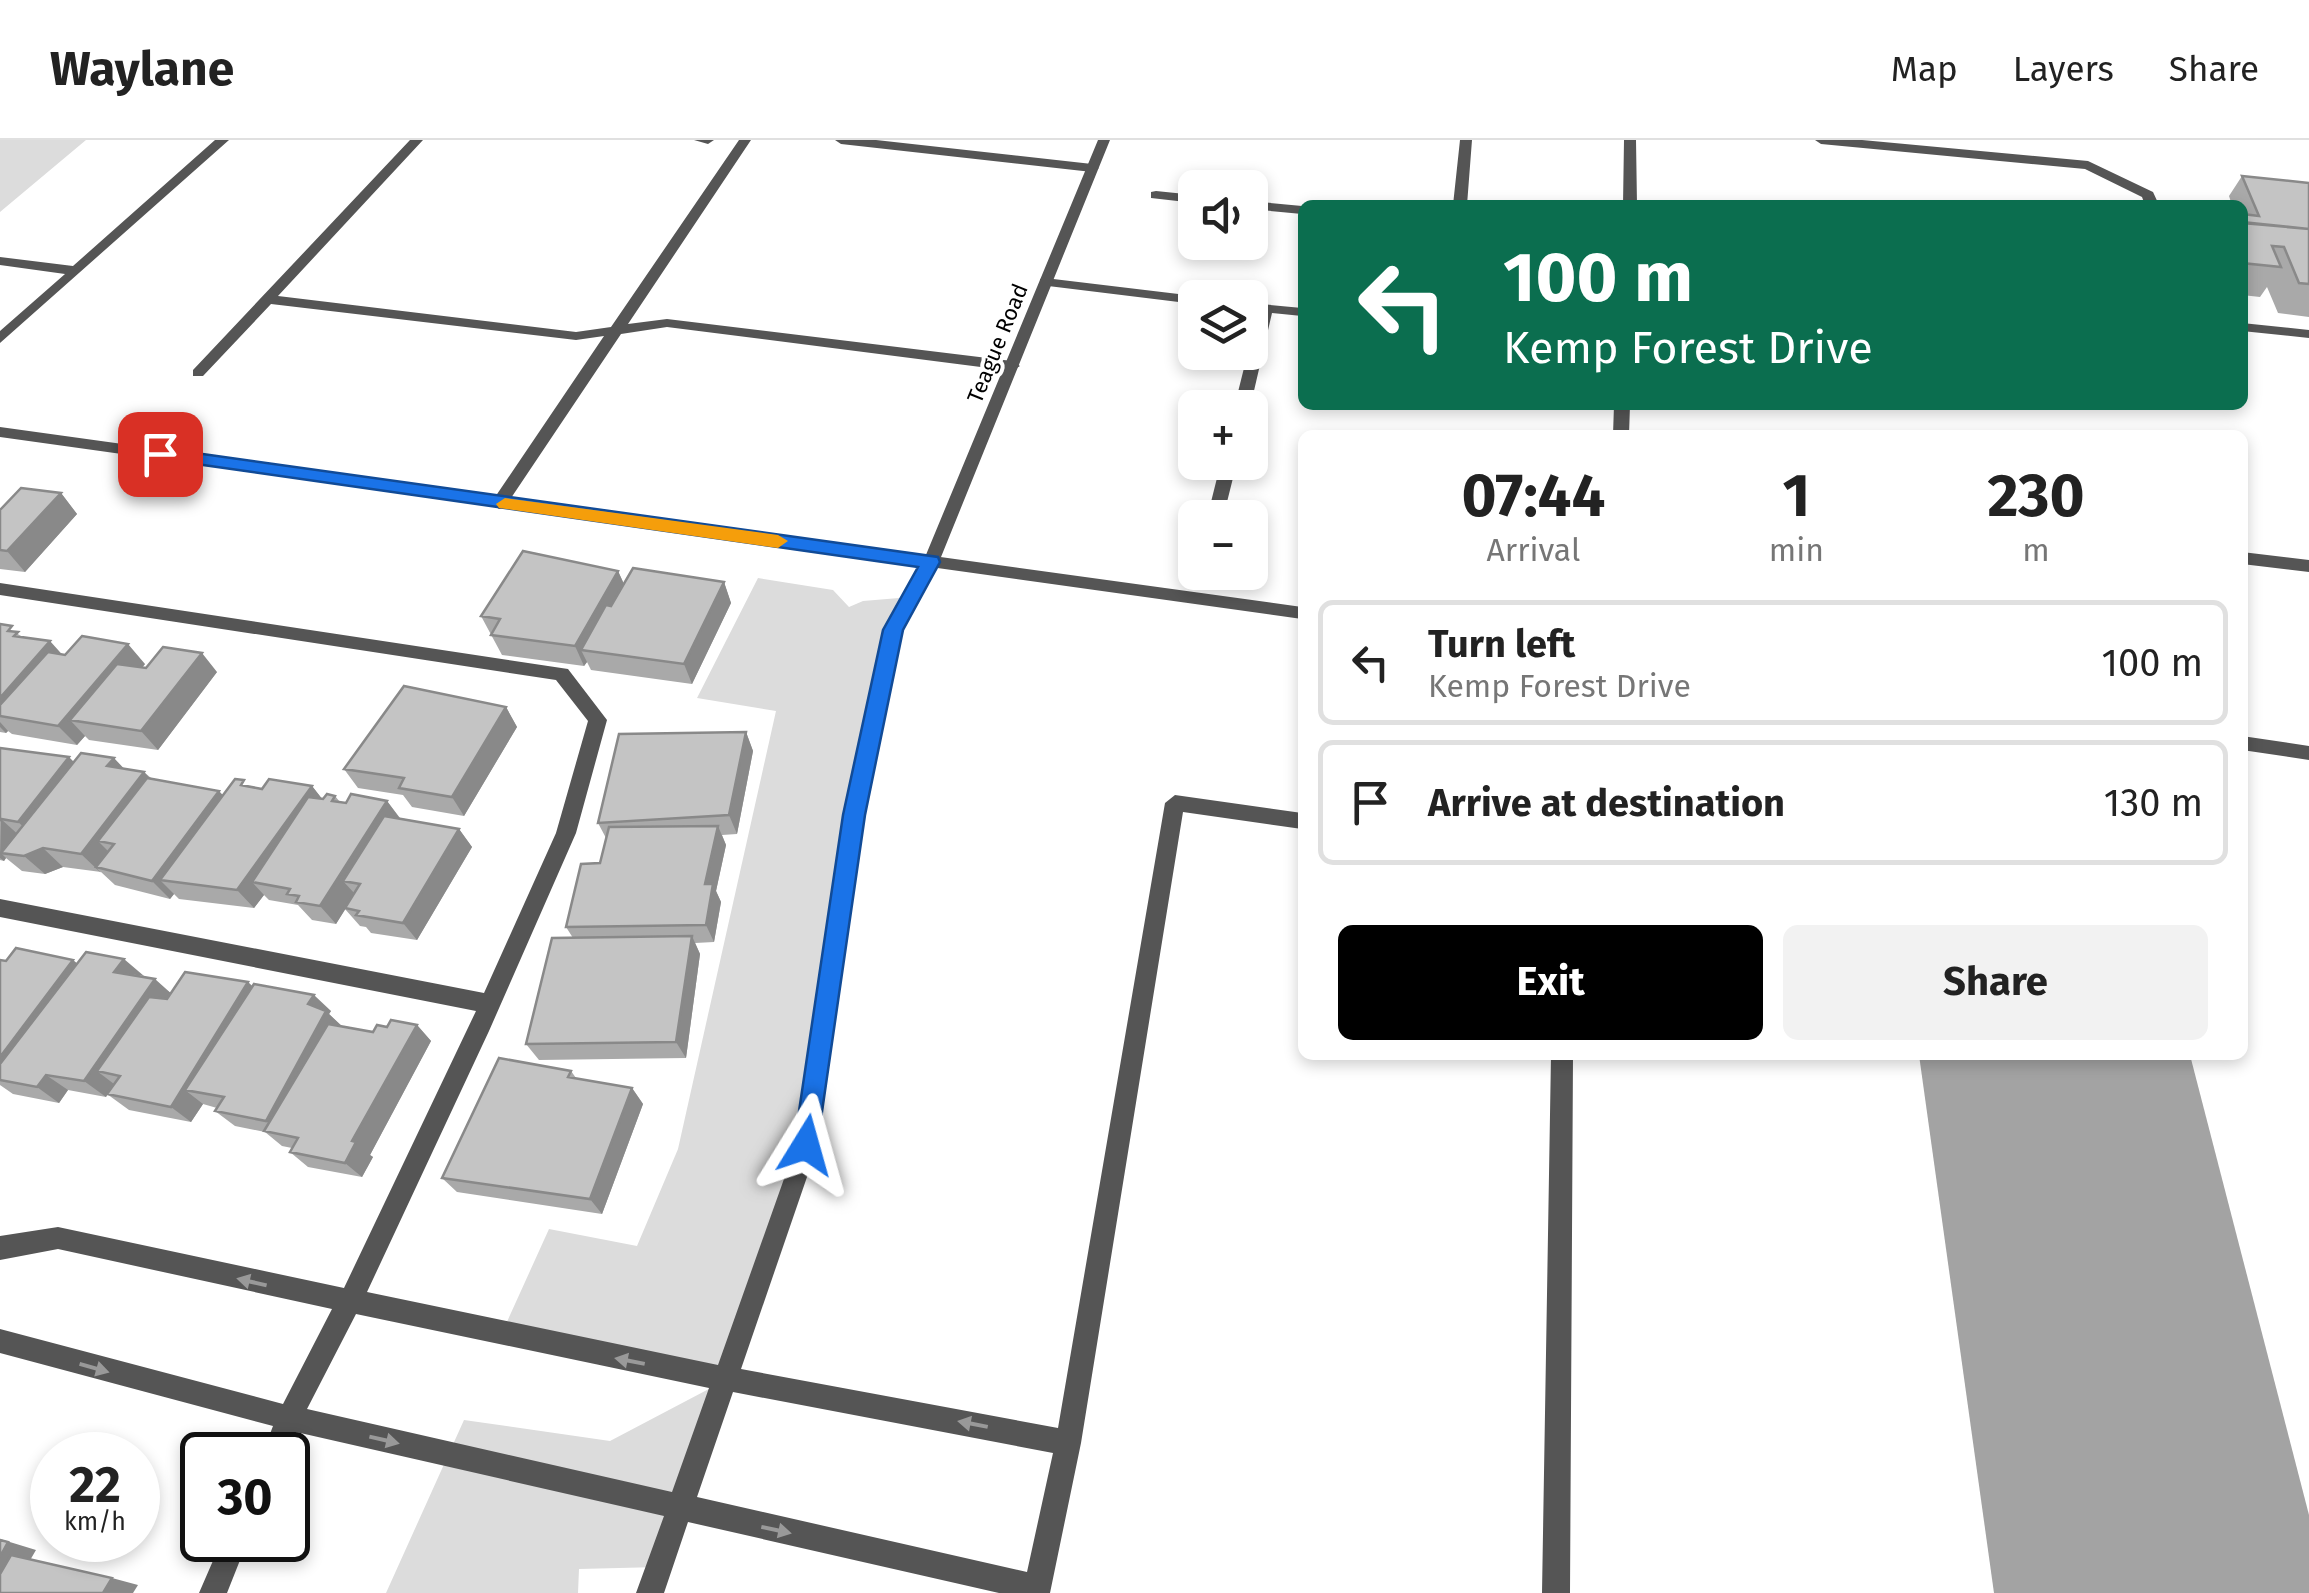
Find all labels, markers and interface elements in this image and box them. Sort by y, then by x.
text: Waylane [50,40,234,98]
text: Map [1891,48,1958,90]
text: Layers [2013,48,2114,90]
text: Share [2169,48,2259,90]
map controls [1178,170,1268,590]
button: sound [1178,170,1268,260]
text: 100 m [1503,236,1693,320]
icon: left [1338,240,1468,370]
street label: Teague Road [961,280,1034,407]
button: layers [1178,280,1268,370]
text: Kemp Forest Drive [1503,321,1873,375]
button: + [1178,390,1268,480]
pin [118,412,203,497]
icon: arrive [133,427,188,482]
text: 07:44 [1461,460,1605,532]
text: 1 [1783,460,1810,532]
text: 230 [1988,460,2085,532]
button: − [1178,500,1268,590]
text: Arrival [1487,531,1580,569]
text: min [1769,531,1824,569]
text: m [2022,531,2050,569]
text: Turn left [1428,621,1575,667]
icon: left [1343,635,1398,690]
text: 100 m [2102,640,2203,686]
text: Kemp Forest Drive [1428,667,1691,705]
icon: arrive [1343,775,1398,830]
text: Arrive at destination [1428,780,1785,826]
text: 130 m [2104,780,2203,826]
button: Exit [1338,925,1763,1040]
button: Share [1783,925,2208,1040]
position arrow [754,1093,858,1197]
one-way arrow [236,1273,267,1289]
one-way arrow [614,1353,645,1369]
one-way arrow [79,1361,110,1376]
one-way arrow [956,1416,988,1431]
speed limit sign: 30 [180,1432,310,1562]
one-way arrow [369,1433,400,1448]
text: 22 [69,1455,121,1515]
text: km/h [64,1507,126,1537]
one-way arrow [761,1522,792,1538]

